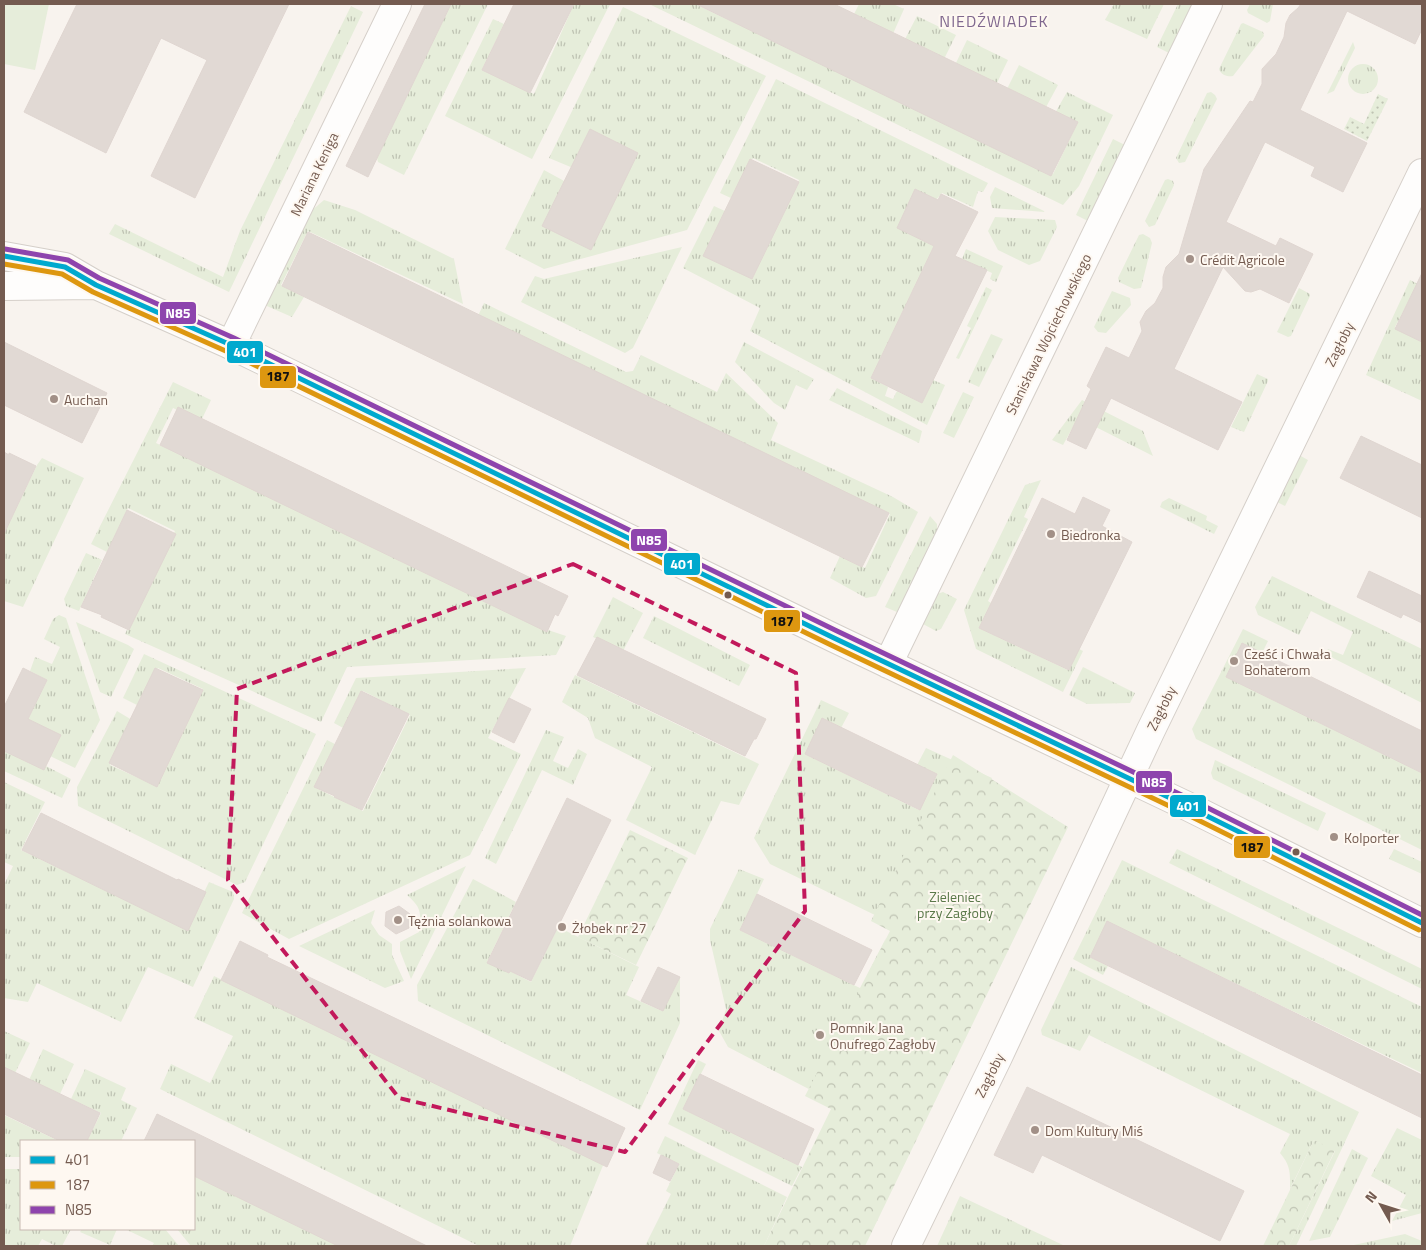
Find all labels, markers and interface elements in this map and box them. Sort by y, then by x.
district label: NIEDŹWIADEK [939,9,1049,33]
street label: Mariana Keniga [285,129,343,219]
place label: Crédit Agricole [1200,249,1285,270]
street label: Stanisława Wojciechowskiego [1000,250,1096,418]
marker: Crédit Agricole [1184,253,1196,265]
line badge: N85 [159,301,197,325]
text: N85 [165,302,191,323]
street label: Zagłoby [1319,318,1359,370]
line badge: 401 [226,340,264,364]
text: 401 [233,341,257,362]
line badge: 187 [259,365,297,389]
text: 187 [266,365,290,386]
place label: Auchan [64,389,108,410]
marker: Auchan [48,393,60,405]
place label: Biedronka [1061,524,1120,545]
line badge: N85 [630,528,668,552]
marker: Biedronka [1045,528,1057,540]
text: N85 [636,529,662,550]
line badge: 401 [663,552,701,576]
text: 401 [670,553,694,574]
unlabelled marker [723,590,733,600]
line badge: 187 [763,609,801,633]
text: 187 [770,610,794,631]
place label: Cześć i Chwała Bohaterom [1244,643,1331,680]
marker: Cześć i Chwała Bohaterom [1228,655,1240,667]
street label: Zagłoby [1141,682,1181,734]
line badge: N85 [1135,770,1173,794]
text: N85 [1141,771,1167,792]
line badge: 401 [1169,794,1207,818]
text: 401 [1176,795,1200,816]
place label: Kolporter [1344,827,1399,848]
marker: Kolporter [1328,831,1340,843]
line badge: 187 [1233,835,1271,859]
text: 187 [1240,836,1264,857]
unlabelled marker [1291,847,1301,857]
park label: Zieleniec przy Zagłoby [917,886,993,923]
place label: Tężnia solankowa [408,910,511,931]
marker: Tężnia solankowa [392,914,404,926]
place label: Żłobek nr 27 [572,917,647,938]
marker: Żłobek nr 27 [556,921,568,933]
place label: Pomnik Jana Onufrego Zagłoby [830,1017,936,1054]
marker: Pomnik Jana Onufrego Zagłoby [814,1029,826,1041]
street label: Zagłoby [969,1049,1009,1101]
place label: Dom Kultury Miś [1045,1120,1143,1141]
marker: Dom Kultury Miś [1029,1124,1041,1136]
legend [20,1140,195,1230]
text: 401 [65,1148,90,1171]
text: 187 [65,1173,90,1196]
north arrow [1356,1180,1406,1230]
text: N [1359,1186,1382,1207]
text: N85 [65,1198,92,1221]

